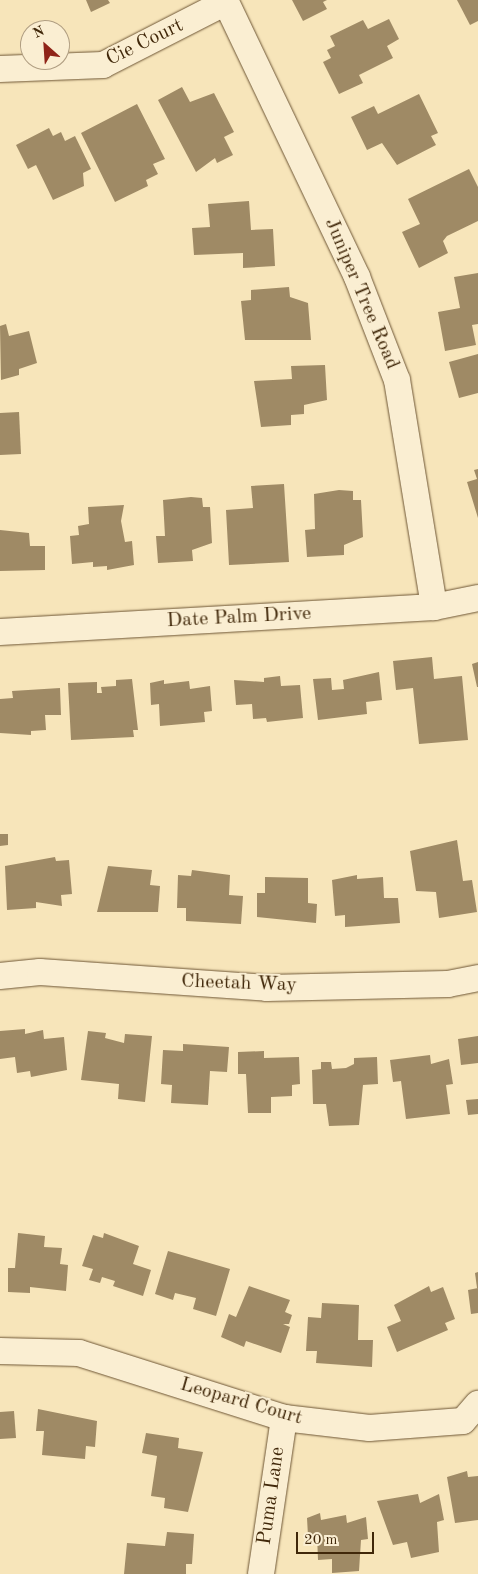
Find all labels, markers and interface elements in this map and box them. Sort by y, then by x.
street label: Cie Court [103,14,187,72]
north arrow [20,20,70,70]
text: N [31,24,47,41]
street label: Juniper Tree Road [318,215,404,373]
street label: Date Palm Drive [166,602,312,634]
street label: Cheetah Way [181,970,297,998]
street label: Leopard Court [177,1373,305,1431]
street label: Puma Lane [253,1445,291,1547]
scale bar [298,1522,376,1554]
text: 20 m [304,1533,338,1548]

